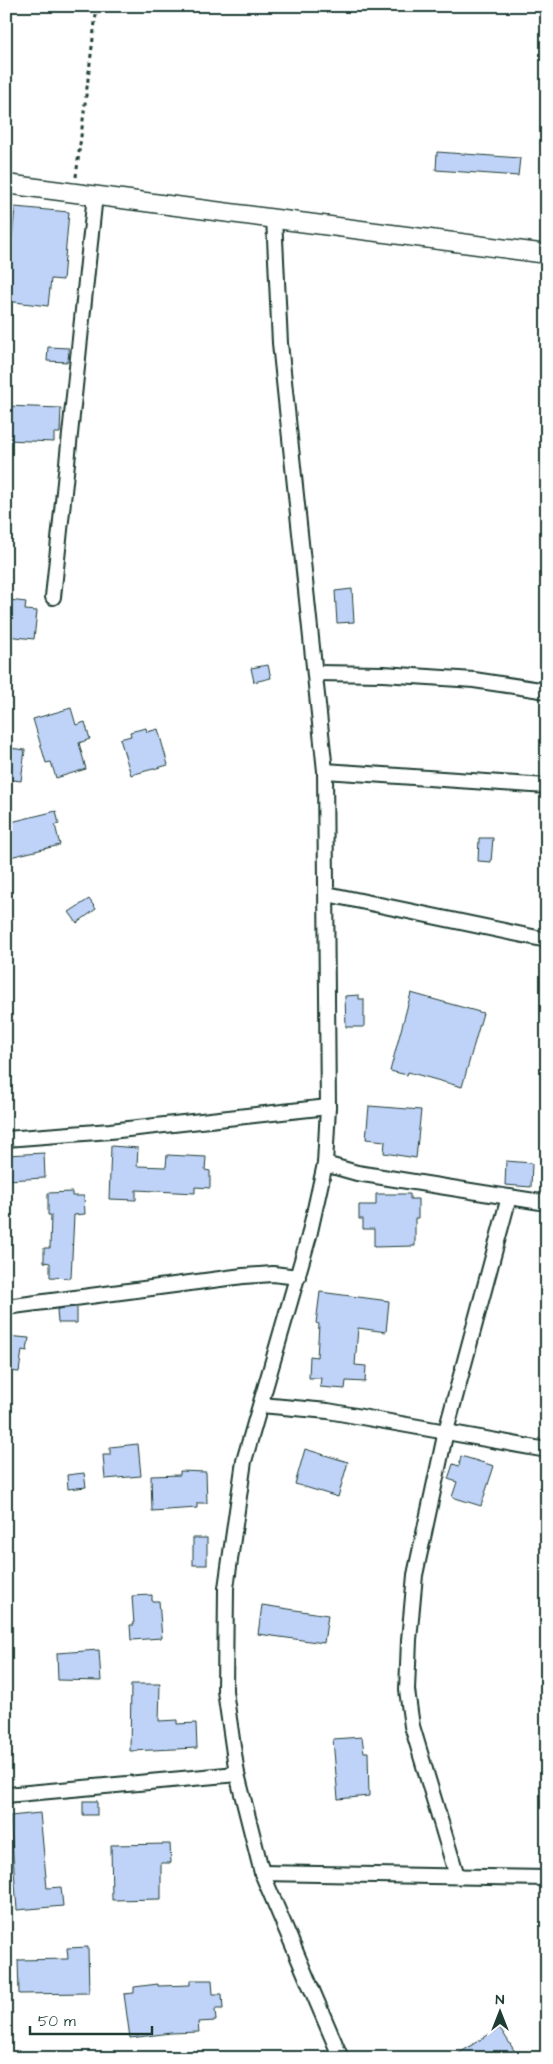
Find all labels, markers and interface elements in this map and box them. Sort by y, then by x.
north arrow [476,1986,526,2036]
text: N [496,1990,505,2010]
scale bar [30,2004,152,2036]
text: 50 m [38,2011,76,2032]

